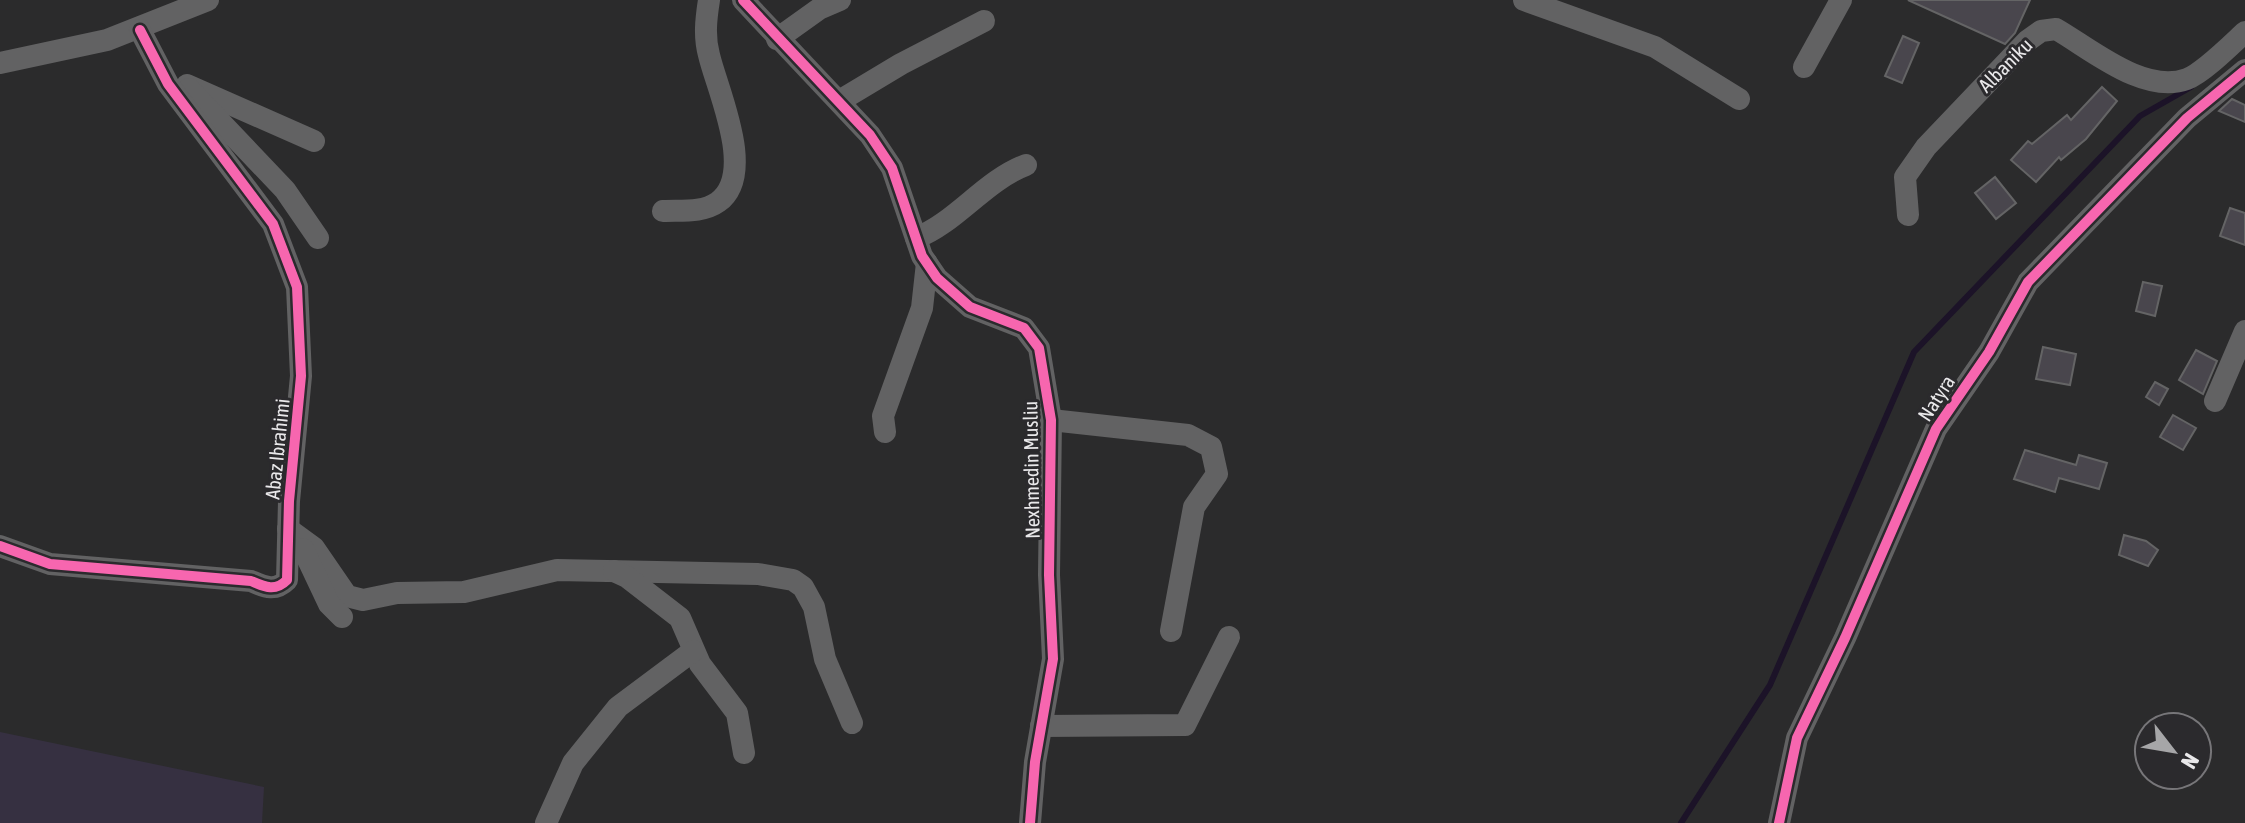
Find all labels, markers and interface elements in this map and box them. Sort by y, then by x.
street label: Albaniku [1973,33,2037,97]
street label: Natyra [1913,371,1959,425]
street label: Abaz Ibrahimi [260,397,294,501]
street label: Nexhmedin Musliu [1018,401,1044,539]
north arrow [2133,711,2213,791]
text: N [2176,749,2205,774]

